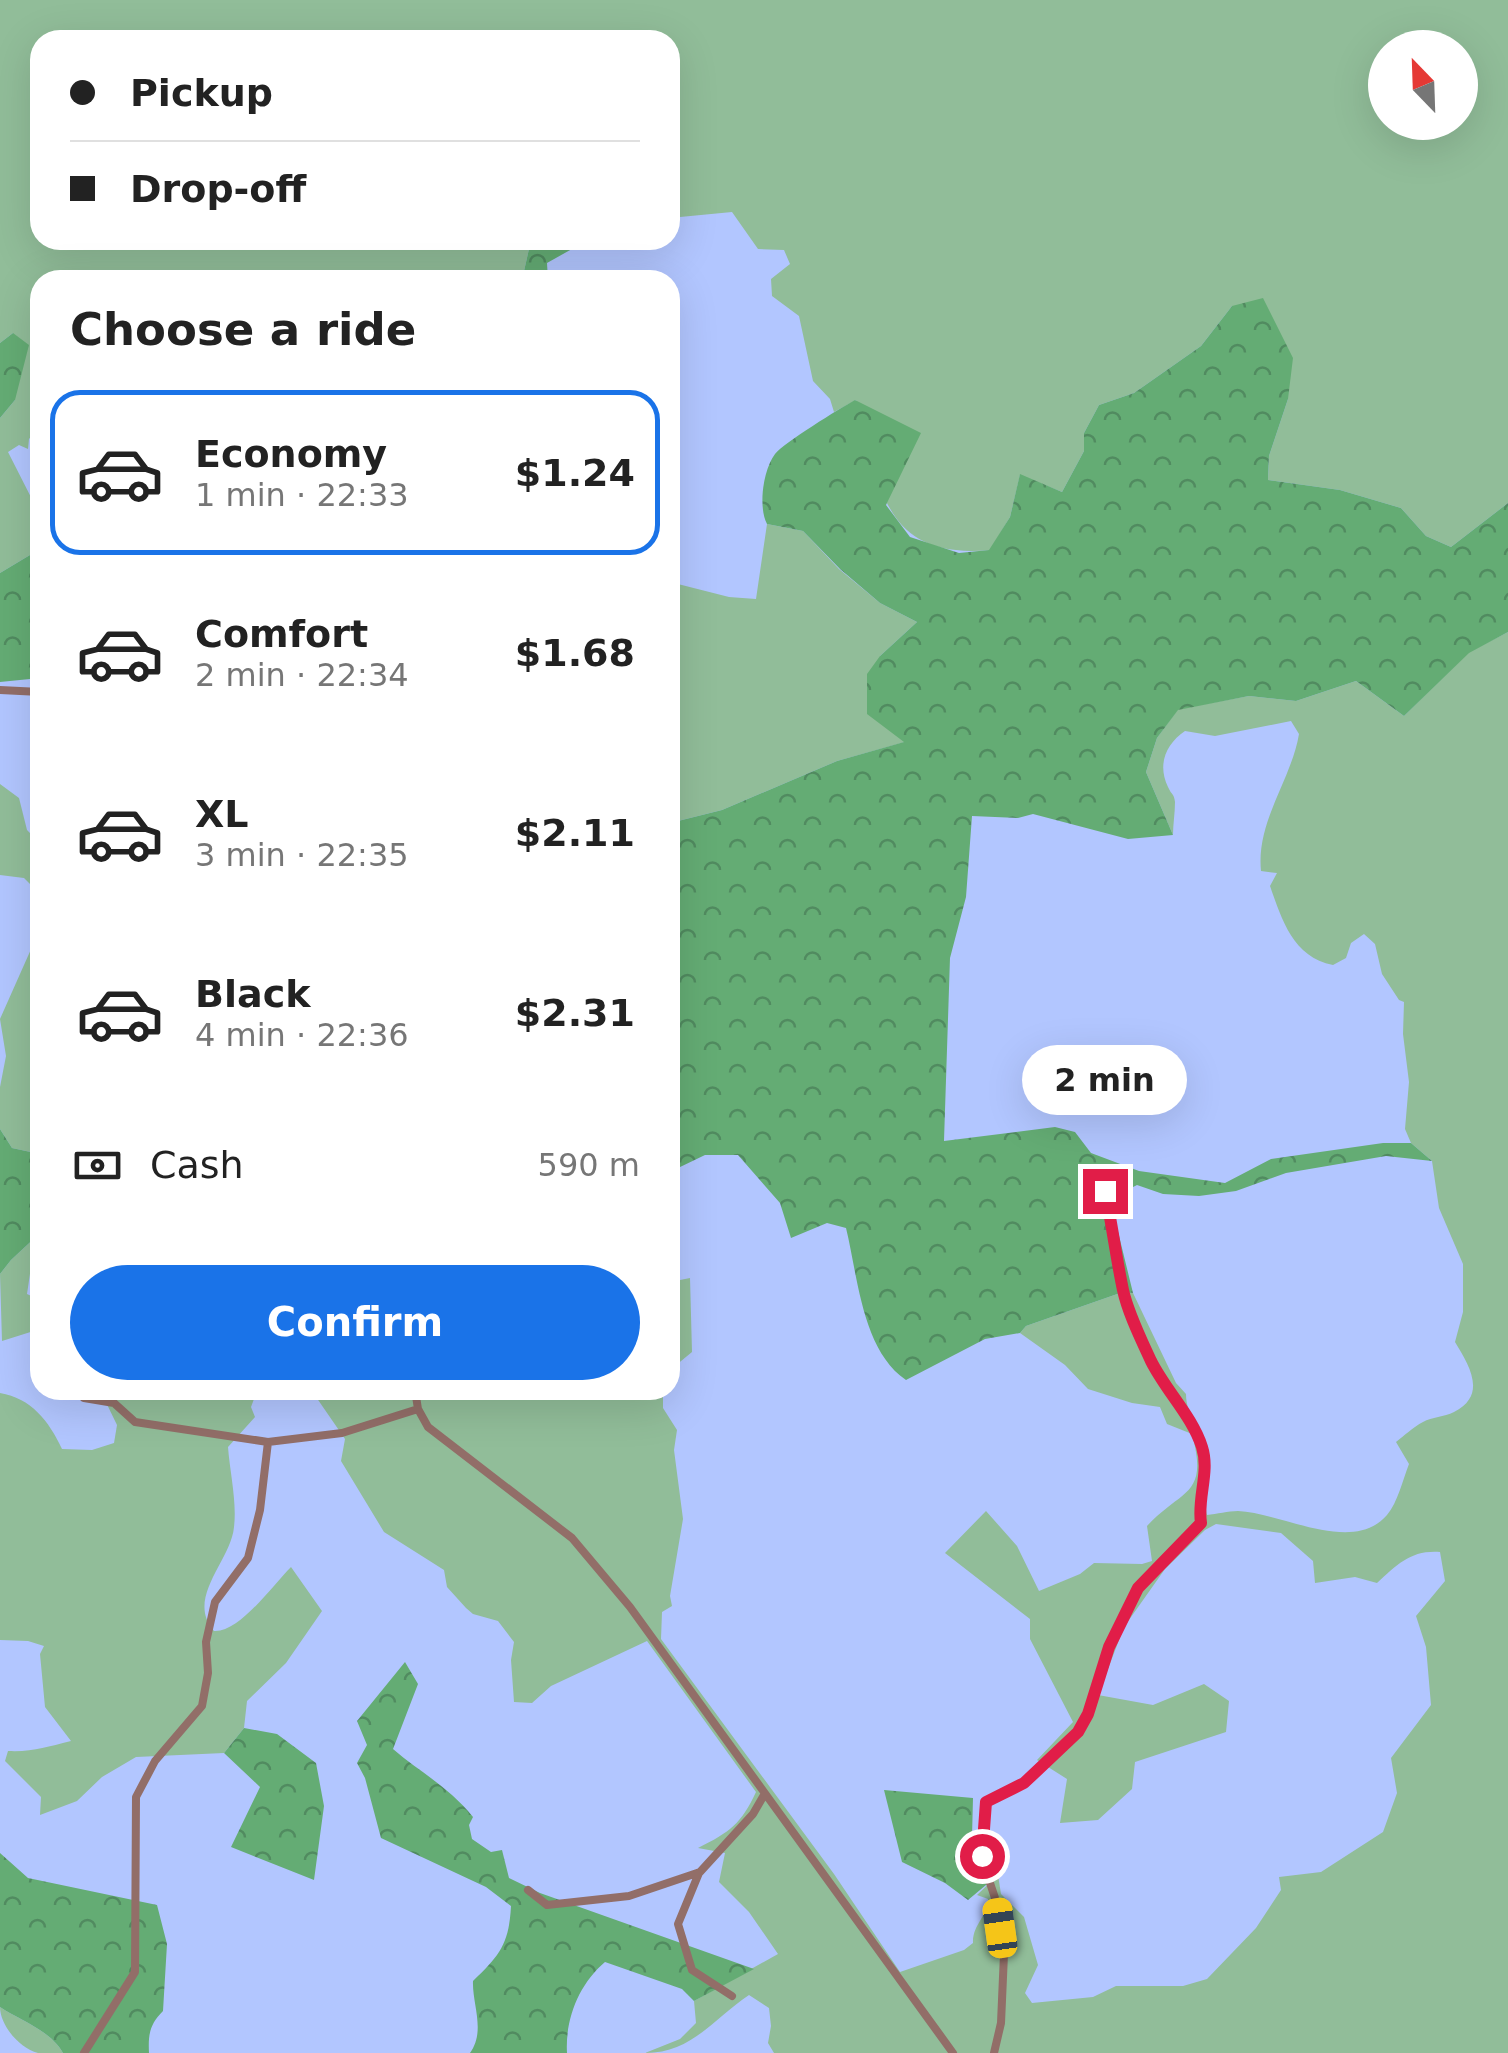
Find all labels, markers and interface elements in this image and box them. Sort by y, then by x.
north arrow [1368,30,1478,140]
map controls [1368,30,1478,140]
text: Pickup [130,71,273,115]
text: Drop-off [130,167,306,211]
text: Choose a ride [70,303,416,356]
icon: car [75,428,165,518]
text: Economy [195,432,387,476]
text: $1.24 [515,451,635,495]
text: 1 min · 22:33 [195,476,409,514]
icon: car [75,608,165,698]
text: Comfort [195,612,368,656]
text: $1.68 [515,631,635,675]
text: 2 min · 22:34 [195,656,409,694]
icon: car [75,788,165,878]
text: XL [195,792,249,836]
text: $2.11 [515,811,635,855]
text: 3 min · 22:35 [195,836,409,874]
icon: car [75,968,165,1058]
text: Black [195,972,310,1016]
text: $2.31 [515,991,635,1035]
text: 4 min · 22:36 [195,1016,409,1054]
callout: 2 min [1022,1046,1188,1116]
text: 2 min [1054,1061,1155,1099]
icon: cash [70,1138,125,1193]
text: Cash [150,1143,244,1187]
text: 590 m [538,1146,640,1184]
route end [1083,1169,1128,1214]
button: Confirm [70,1265,640,1380]
route start [960,1834,1005,1879]
car [981,1896,1019,1960]

